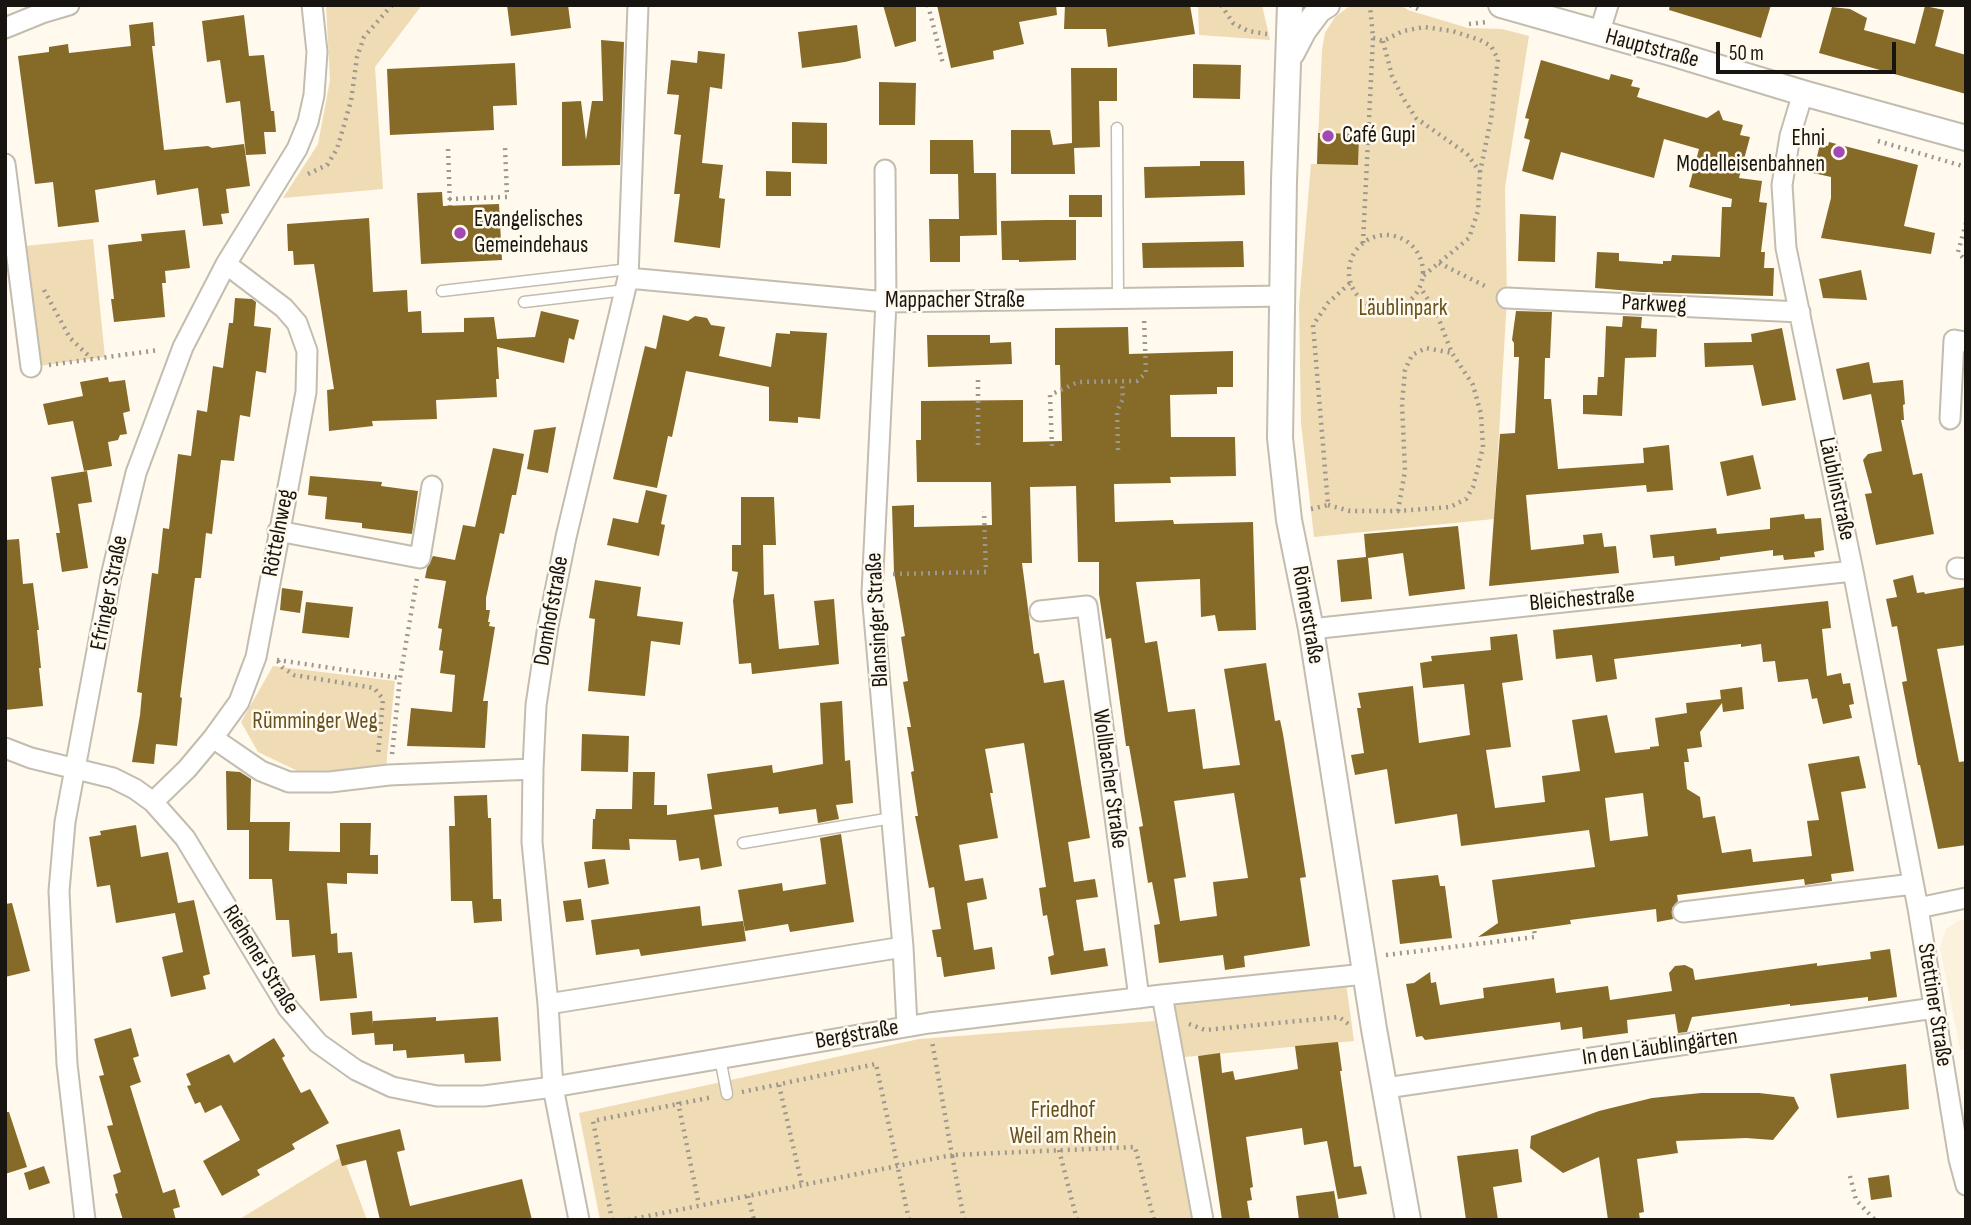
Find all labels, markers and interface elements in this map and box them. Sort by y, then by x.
street label: Hauptstraße [1602,23,1702,75]
scale bar [1719,28,1899,72]
text: 50 m [1729,41,1764,66]
place label: Café Gupi [1342,122,1416,150]
place label: Ehni Modelleisenbahnen [1676,125,1825,179]
marker: Café Gupi [1320,128,1336,144]
marker: Ehni Modelleisenbahnen [1831,144,1847,160]
place label: Evangelisches Gemeindehaus [474,206,588,260]
marker: Evangelisches Gemeindehaus [452,225,468,241]
street label: Mappacher Straße [885,287,1025,315]
street label: Parkweg [1621,290,1687,320]
park label: Läublinpark [1358,295,1448,323]
street label: Läublinstraße [1812,435,1860,543]
street label: Röttelnweg [257,487,301,579]
street label: Efringer Straße [85,533,135,653]
street label: Blansinger Straße [861,552,895,688]
street label: Domhofstraße [529,554,575,668]
street label: Römerstraße [1285,564,1329,666]
street label: Bleichestraße [1528,582,1636,618]
park label: Rümminger Weg [252,708,378,736]
street label: Wollbacher Straße [1086,708,1132,850]
street label: Riehener Straße [216,900,304,1020]
street label: Stettiner Straße [1911,941,1957,1069]
street label: Bergstraße [813,1014,901,1056]
street label: In den Läublingärten [1581,1023,1739,1073]
park label: Friedhof Weil am Rhein [1009,1097,1117,1151]

